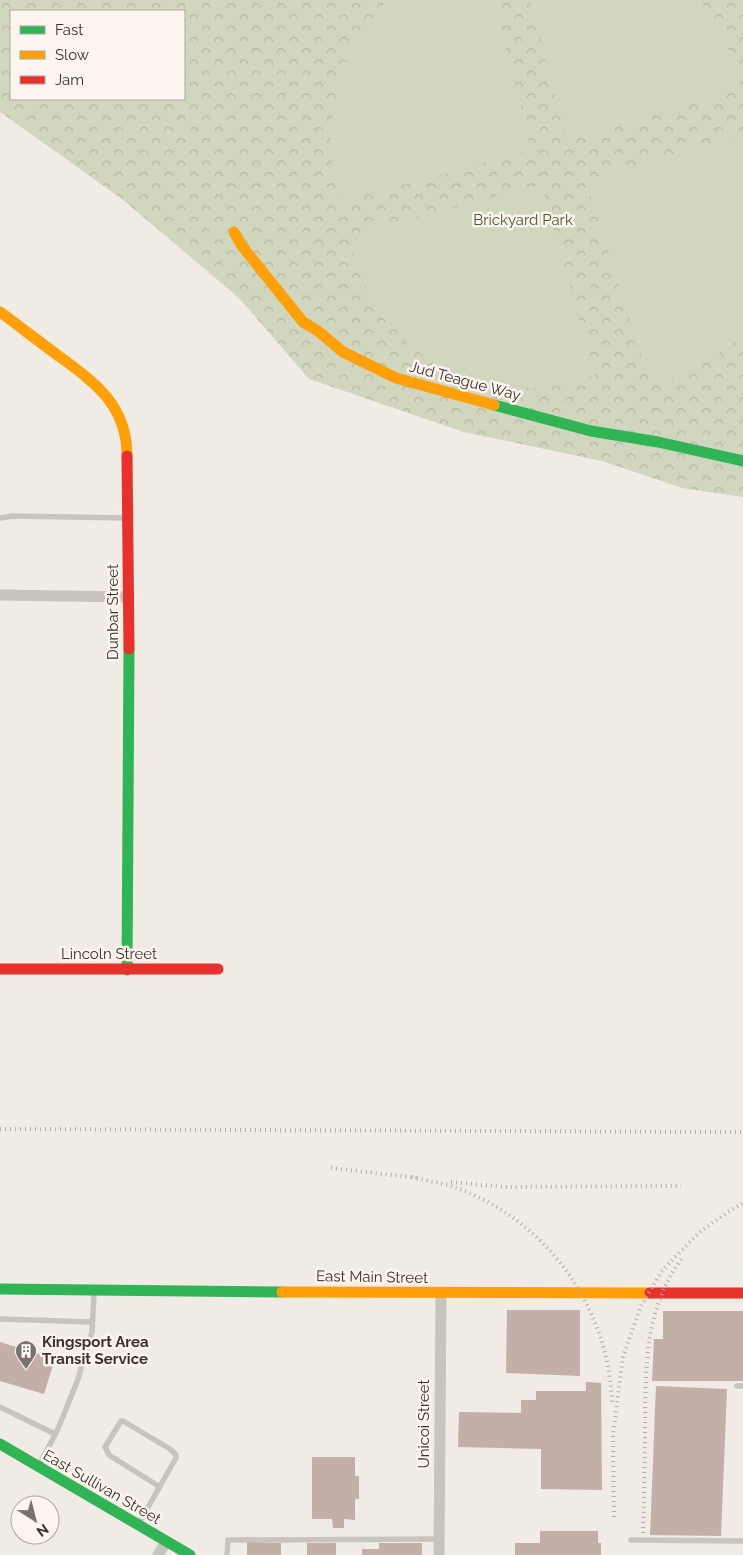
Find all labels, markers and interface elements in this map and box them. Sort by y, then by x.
legend [10,10,185,100]
text: Fast [55,21,83,39]
text: Slow [55,46,89,64]
text: Jam [55,71,84,89]
park label: Brickyard Park [473,211,573,229]
street label: Jud Teague Way [407,357,523,405]
street label: Dunbar Street [104,564,122,660]
street label: Lincoln Street [61,945,157,963]
street label: East Main Street [316,1267,428,1287]
place label: Kingsport Area Transit Service [42,1333,149,1368]
building icon: Kingsport Area Transit Service [14,1339,38,1370]
street label: Unicoi Street [415,1379,433,1469]
street label: East Sullivan Street [40,1446,164,1528]
north arrow [10,1495,60,1545]
text: N [34,1521,52,1540]

